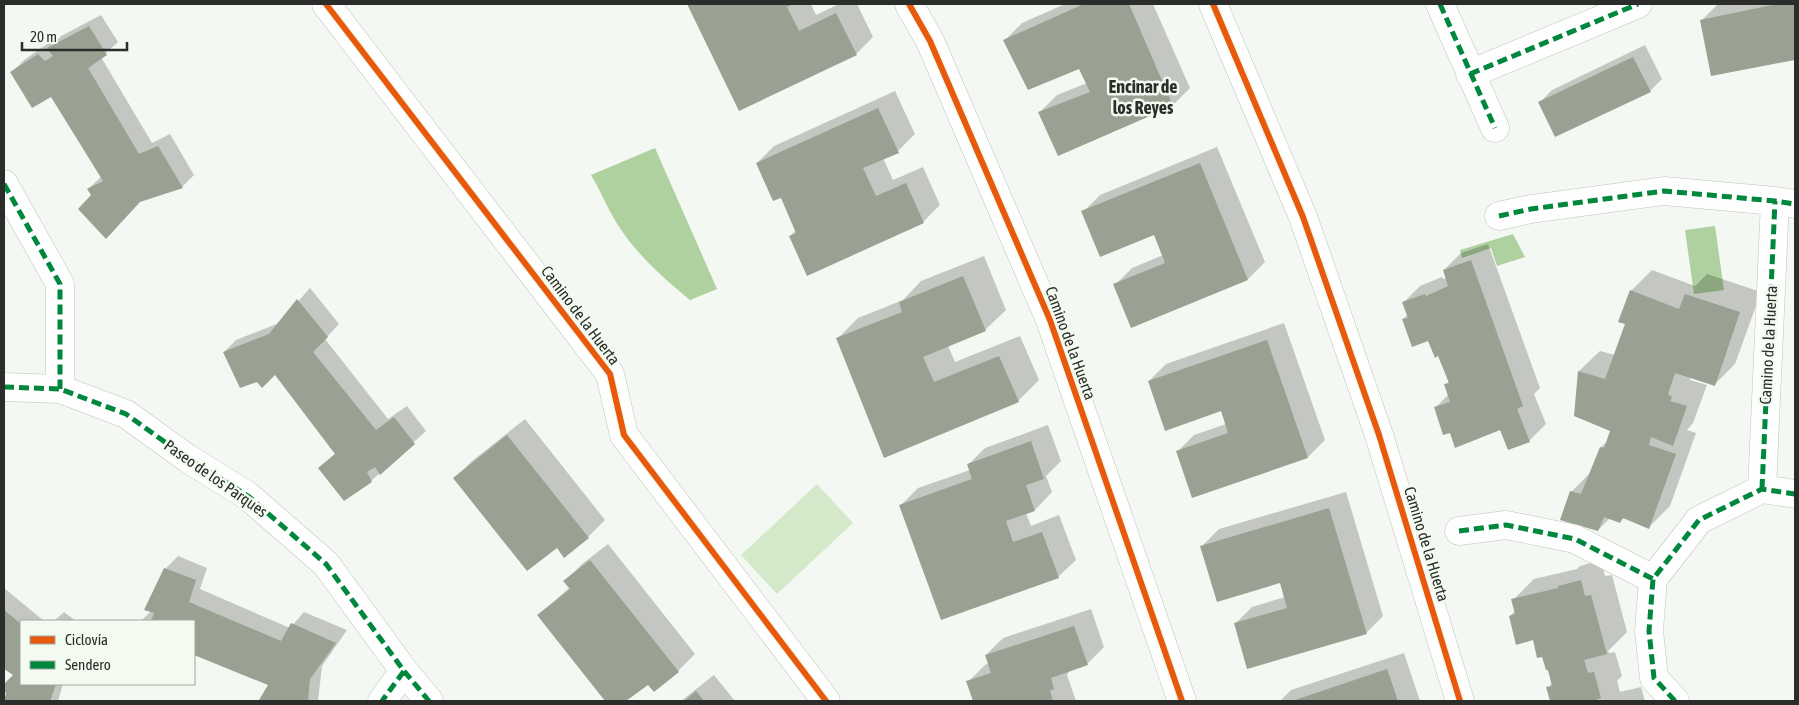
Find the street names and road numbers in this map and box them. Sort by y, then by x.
street label: Camino de la Huerta [538,262,624,368]
street label: Camino de la Huerta [1042,284,1100,402]
street label: Camino de la Huerta [1756,285,1780,405]
street label: Paseo de los Parques [160,436,271,521]
street label: Camino de la Huerta [1401,484,1453,604]

